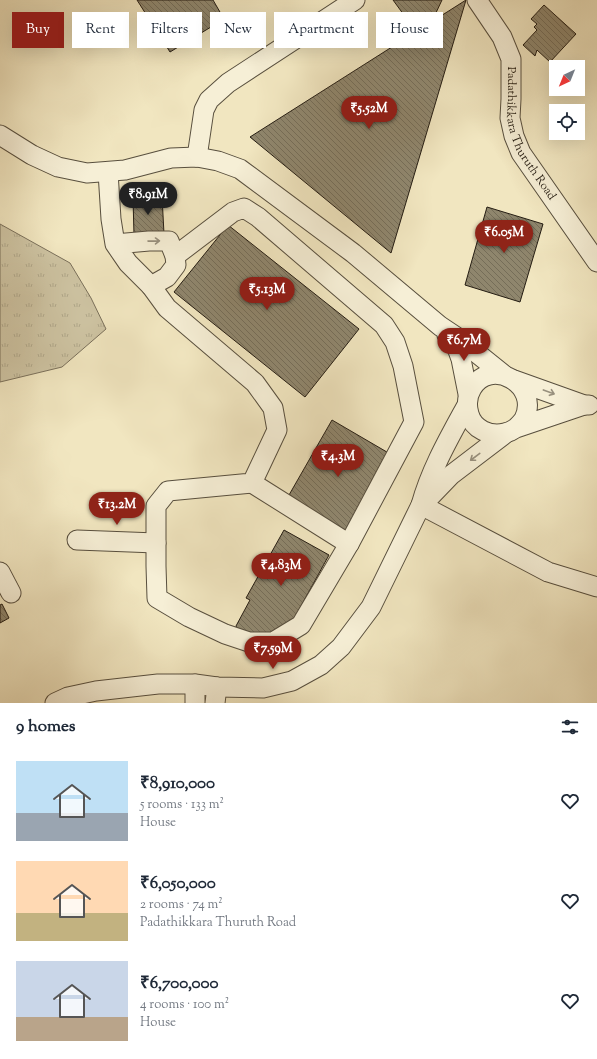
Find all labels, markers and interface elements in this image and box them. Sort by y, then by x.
chip: Buy [12,12,64,48]
chip: Rent [72,12,129,48]
chip: Filters [137,12,202,48]
chip: New [210,12,266,48]
chip: Apartment [274,12,368,48]
chip: House [376,12,443,48]
north arrow [549,60,585,96]
map controls [549,60,585,140]
street label: Padathikkara Thuruth Road [501,66,560,204]
pin: ₹5.52M [336,96,402,130]
text: ₹5.52M [350,100,388,118]
button: locate [549,104,585,140]
pin: ₹8.91M [115,182,181,216]
text: ₹8.91M [128,186,168,204]
pin: ₹6.05M [471,220,537,254]
text: ₹6.05M [484,224,524,242]
one-way arrow [147,238,160,245]
pin: ₹5.13M [234,277,300,311]
text: ₹5.13M [249,281,285,299]
pin: ₹6.7M [436,328,492,362]
text: ₹6.7M [446,332,482,350]
one-way arrow [543,389,555,397]
pin: ₹4.3M [310,444,366,478]
text: ₹4.3M [321,448,355,466]
one-way arrow [470,453,481,461]
pin: ₹13.2M [84,492,150,526]
text: ₹13.2M [98,496,136,514]
pin: ₹4.83M [248,553,314,587]
text: ₹4.83M [261,557,301,575]
pin: ₹7.59M [240,636,306,670]
text: ₹7.59M [253,640,293,658]
text: 9 homes [16,715,75,739]
icon: filters [559,716,581,738]
text: ₹8,910,000 [140,772,215,796]
icon: home [48,777,96,825]
icon: heart [559,790,581,812]
text: 5 rooms · 133 m² [140,796,224,814]
text: House [140,814,176,832]
text: ₹6,050,000 [140,872,216,896]
icon: home [48,877,96,925]
icon: heart [559,890,581,912]
text: 2 rooms · 74 m² [140,896,223,914]
text: Padathikkara Thuruth Road [140,914,296,932]
text: ₹6,700,000 [140,972,219,996]
icon: home [48,977,96,1025]
icon: heart [559,990,581,1012]
text: 4 rooms · 100 m² [140,996,229,1014]
text: House [140,1014,176,1032]

